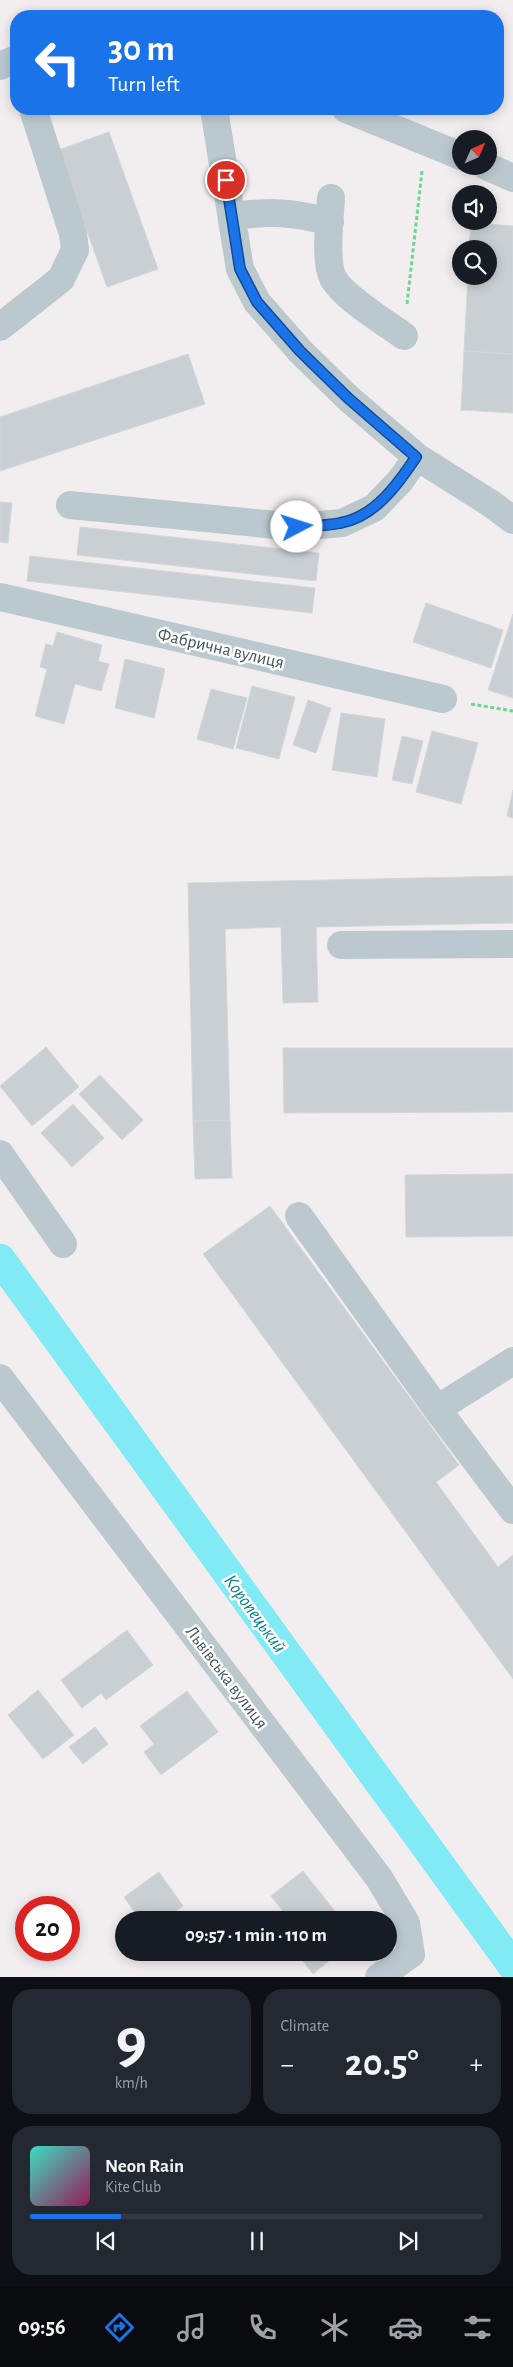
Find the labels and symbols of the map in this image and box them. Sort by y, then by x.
north arrow [452,130,498,175]
pin [205,159,247,201]
position arrow [270,500,322,552]
street label: Фабрична вулиця [156,625,286,672]
water label: Коропецький [220,1571,289,1656]
street label: Львівська вулиця [182,1623,271,1732]
speed limit sign: 20 [15,1896,80,1961]

